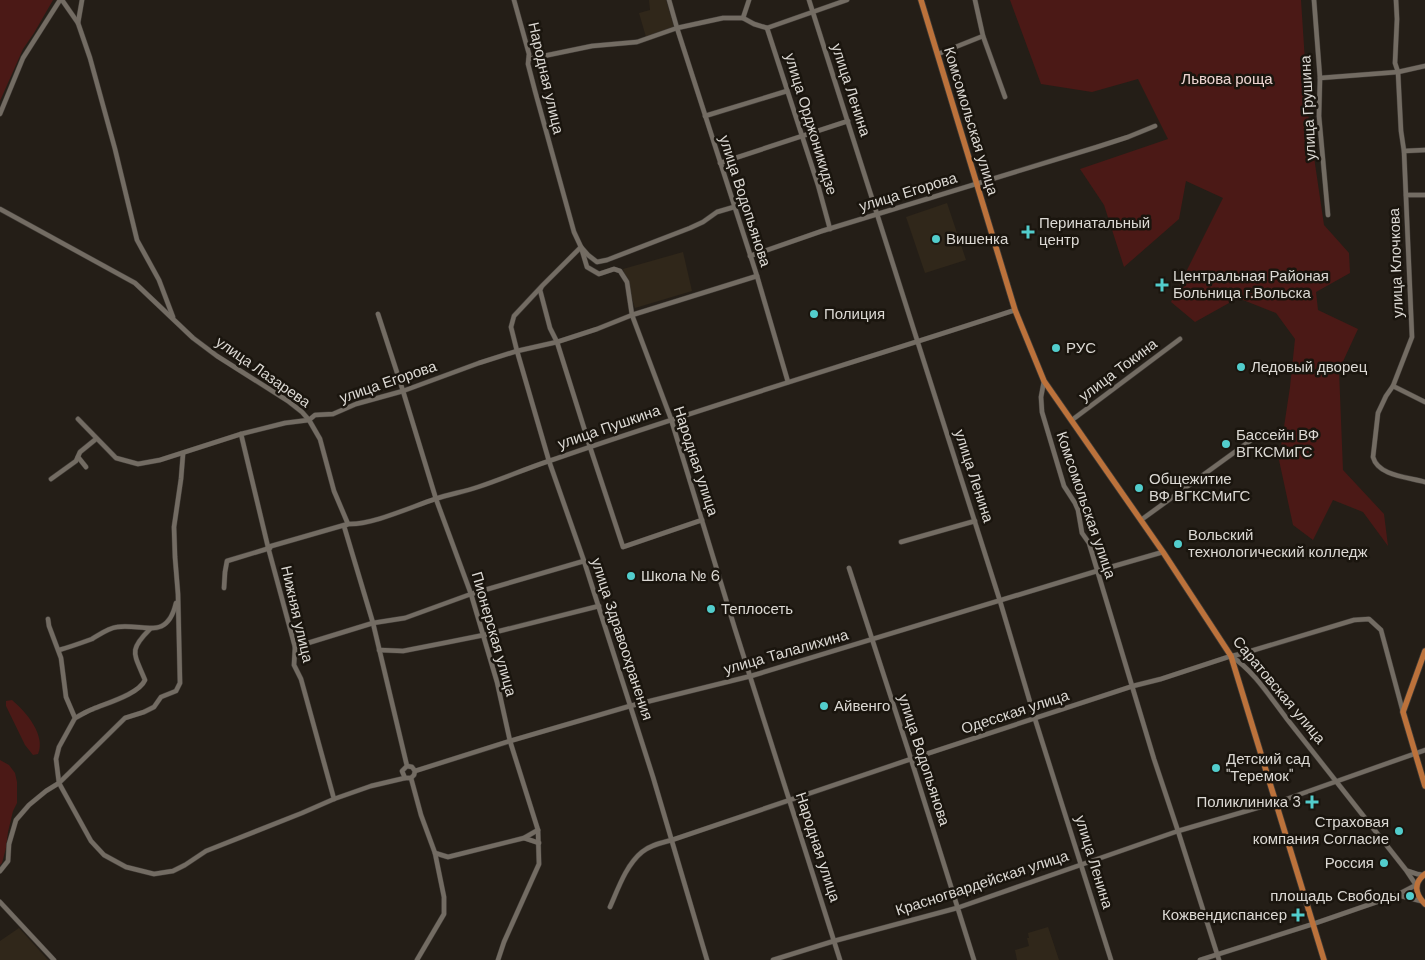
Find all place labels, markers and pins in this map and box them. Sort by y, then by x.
place label: Перинатальный центр [1039,213,1150,250]
marker: Перинатальный центр [1021,225,1035,239]
place label: Вишенка [946,229,1009,249]
marker: Вишенка [930,233,942,245]
place label: Центральная Районая Больница г.Вольска [1173,266,1329,303]
marker: Центральная Районая Больница г.Вольска [1155,278,1169,292]
place label: Полиция [824,304,885,324]
marker: Полиция [808,308,820,320]
place label: РУС [1066,338,1096,358]
marker: РУС [1050,342,1062,354]
place label: Ледовый дворец [1251,357,1368,377]
marker: Ледовый дворец [1235,361,1247,373]
place label: Бассейн ВФ ВГКСМиГС [1236,425,1319,462]
marker: Бассейн ВФ ВГКСМиГС [1220,438,1232,450]
place label: Общежитие ВФ ВГКСМиГС [1149,469,1251,506]
marker: Общежитие ВФ ВГКСМиГС [1133,482,1145,494]
place label: Вольский технологический колледж [1188,525,1368,562]
marker: Вольский технологический колледж [1172,538,1184,550]
place label: Школа № 6 [641,566,720,586]
marker: Школа № 6 [625,570,637,582]
place label: Теплосеть [721,599,793,619]
marker: Теплосеть [705,603,717,615]
place label: Айвенго [834,696,890,716]
marker: Айвенго [818,700,830,712]
place label: Детский сад "Теремок" [1226,749,1310,786]
marker: Детский сад "Теремок" [1210,762,1222,774]
place label: Поликлиника 3 [1196,792,1301,812]
marker: Поликлиника 3 [1305,795,1319,809]
place label: Страховая компания Согласие [1253,812,1389,849]
marker: Страховая компания Согласие [1393,825,1405,837]
place label: Россия [1325,853,1374,873]
marker: Россия [1378,857,1390,869]
place label: площадь Свободы [1270,886,1400,906]
marker: площадь Свободы [1404,890,1416,902]
place label: Кожвендиспансер [1162,905,1287,925]
marker: Кожвендиспансер [1291,908,1305,922]

